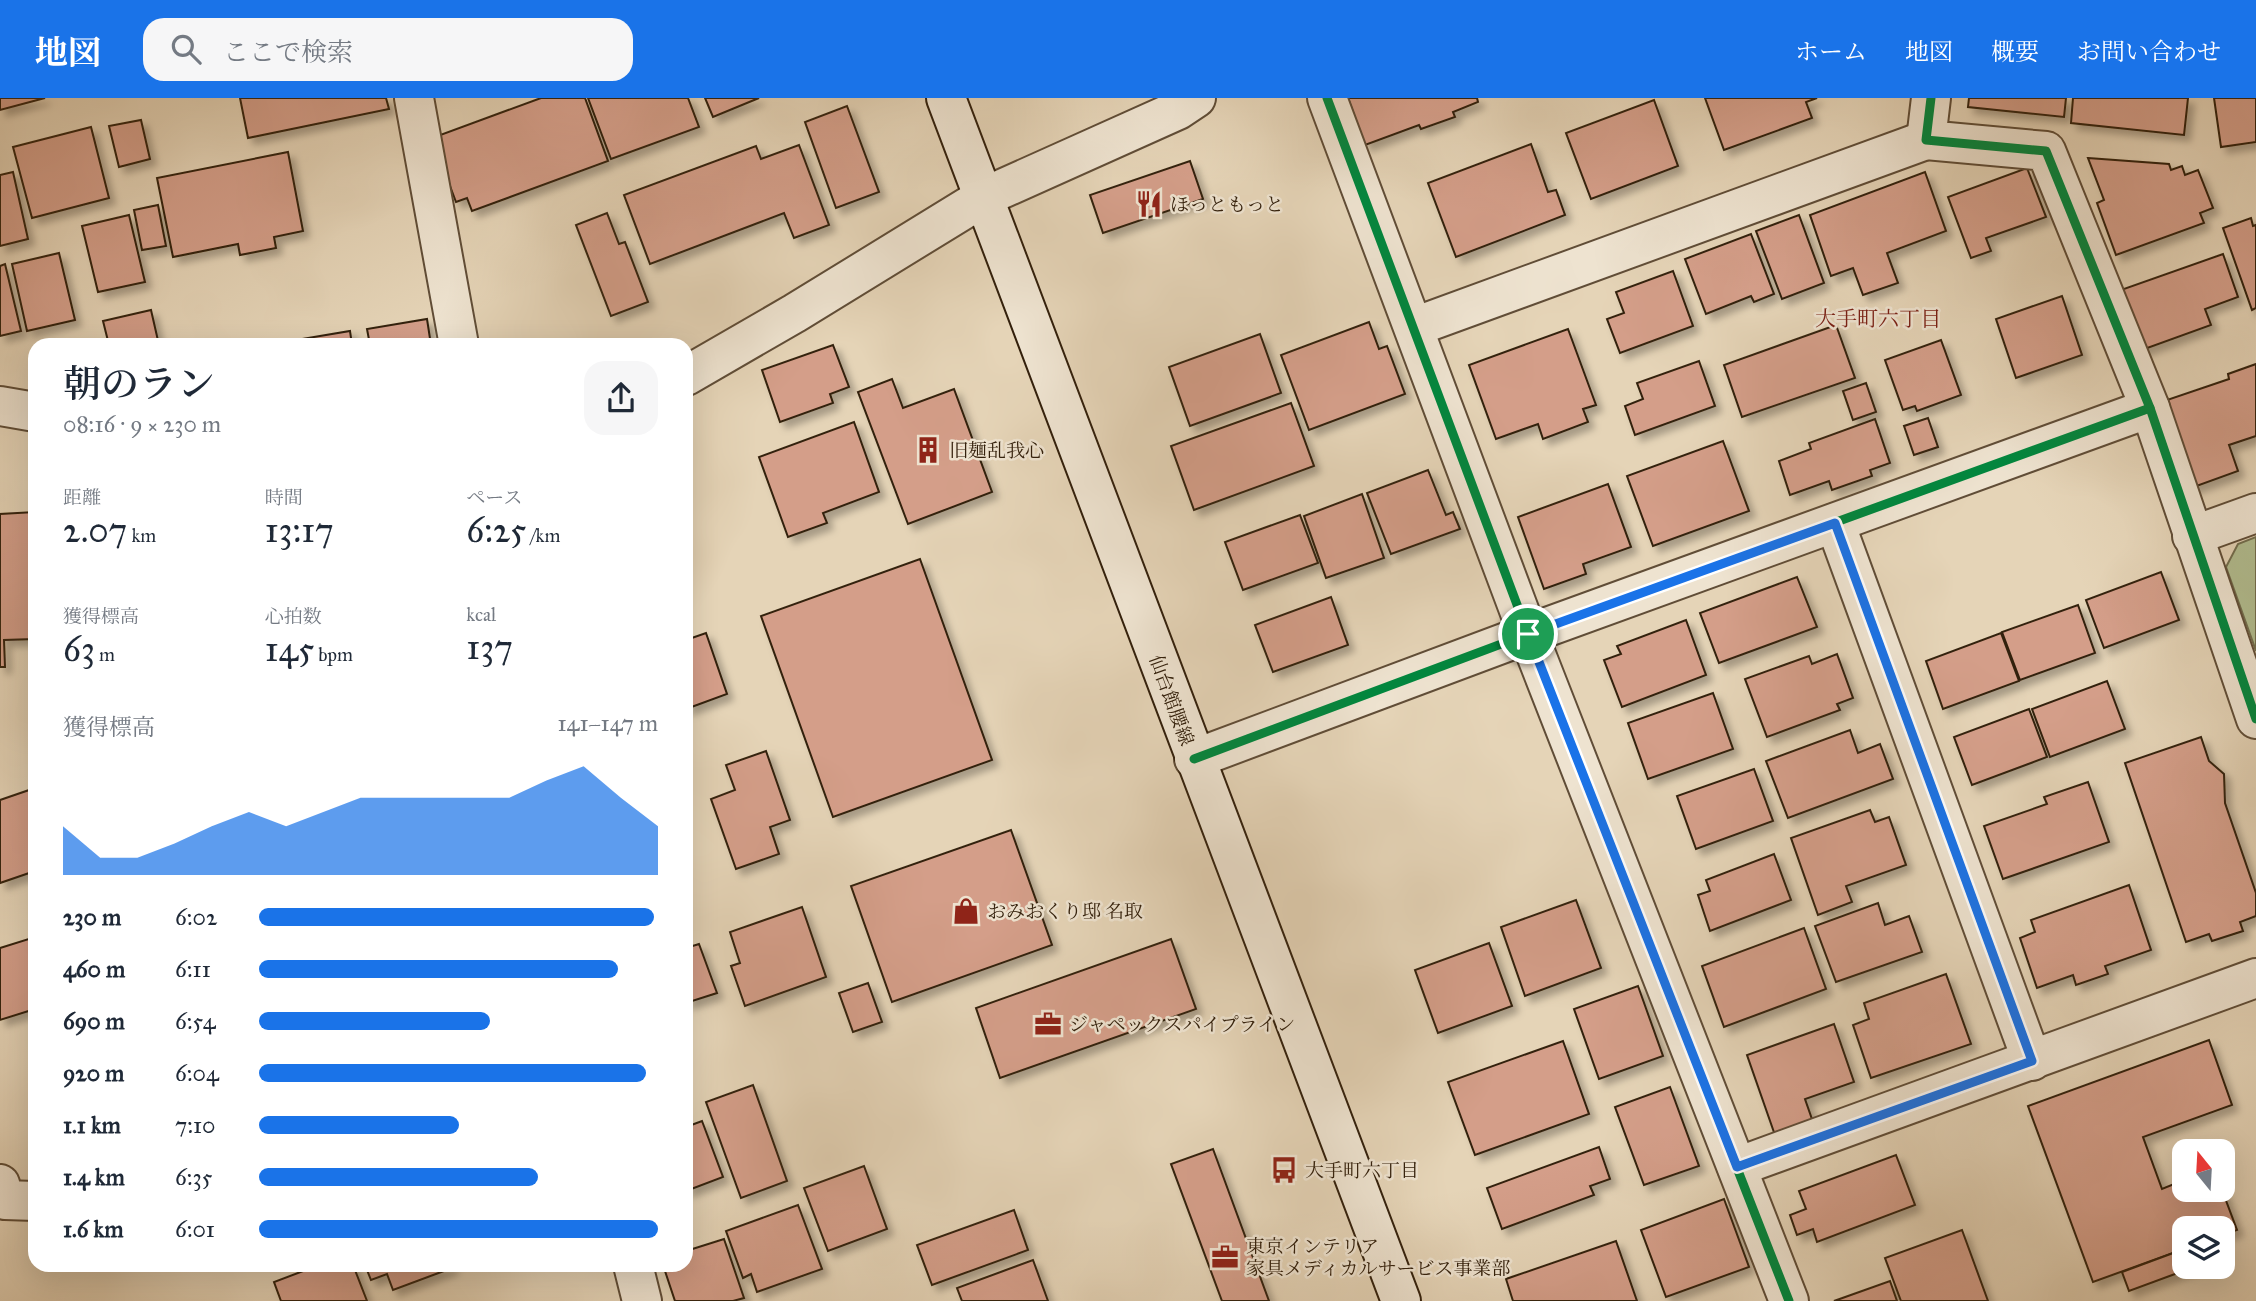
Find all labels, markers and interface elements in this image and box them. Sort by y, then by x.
search box [143,18,633,81]
icon: search [167,30,205,68]
text: 地図 [35,33,101,73]
text: ここで検索 [223,36,353,68]
text: ホーム [1795,37,1867,67]
text: 地図 [1905,37,1953,67]
text: 概要 [1991,37,2039,67]
text: お問い合わせ [2077,37,2221,67]
restaurant icon: ほっともっと [1134,189,1164,219]
place label: ほっともっと [1170,193,1284,216]
district label: 大手町六丁目 [1815,306,1941,332]
text: 朝のラン [63,361,215,407]
button: share [584,361,658,435]
text: 08:16 · 9 × 230 m [63,410,221,438]
building icon: 旧麺乱我心 [913,435,943,465]
place label: 旧麺乱我心 [949,439,1044,462]
text: 距離 [63,486,101,509]
text: 時間 [265,486,303,509]
text: ペース [466,486,522,509]
text: 2.07 [63,509,127,552]
text: 13:17 [265,509,334,552]
text: 6:25 [466,509,526,552]
text: km [127,524,156,547]
text: /km [526,524,560,547]
text: kcal [466,603,496,626]
pin [1498,604,1558,664]
text: 獲得標高 [63,605,139,628]
text: 心拍数 [265,605,322,628]
icon: arrive [1509,615,1547,653]
text: 137 [466,626,513,669]
text: 63 [63,628,95,671]
text: 145 [265,628,314,671]
text: m [95,643,115,666]
text: bpm [314,643,353,666]
street label: 仙台館腰線 [1144,652,1199,749]
text: 141–147 m [558,709,658,737]
text: 獲得標高 [63,713,155,741]
shop icon: おみおくり邸 名取 [951,896,981,926]
place label: おみおくり邸 名取 [987,900,1143,923]
text: 230 m [63,903,121,931]
text: 6:02 [175,903,217,931]
text: 460 m [63,955,125,983]
text: 6:11 [175,955,211,983]
text: 690 m [63,1007,125,1035]
text: 6:54 [175,1007,216,1035]
office icon: ジャペックスパイプライン [1033,1009,1063,1039]
place label: ジャペックスパイプライン [1069,1013,1295,1036]
text: 920 m [63,1059,124,1087]
text: 6:04 [175,1059,219,1087]
text: 1.1 km [63,1111,121,1139]
text: 7:10 [175,1111,215,1139]
north arrow [2172,1139,2235,1202]
map controls [2172,1139,2235,1279]
bus stop icon: 大手町六丁目 [1269,1155,1299,1185]
place label: 大手町六丁目 [1305,1159,1419,1182]
text: 1.4 km [63,1163,125,1191]
text: 6:35 [175,1163,212,1191]
text: 1.6 km [63,1215,124,1243]
text: 6:01 [175,1215,215,1243]
button: layers [2172,1216,2235,1279]
place label: 東京インテリア 家具メディカルサービス事業部 [1246,1235,1510,1280]
office icon: 東京インテリア 家具メディカルサービス事業部 [1210,1242,1240,1272]

